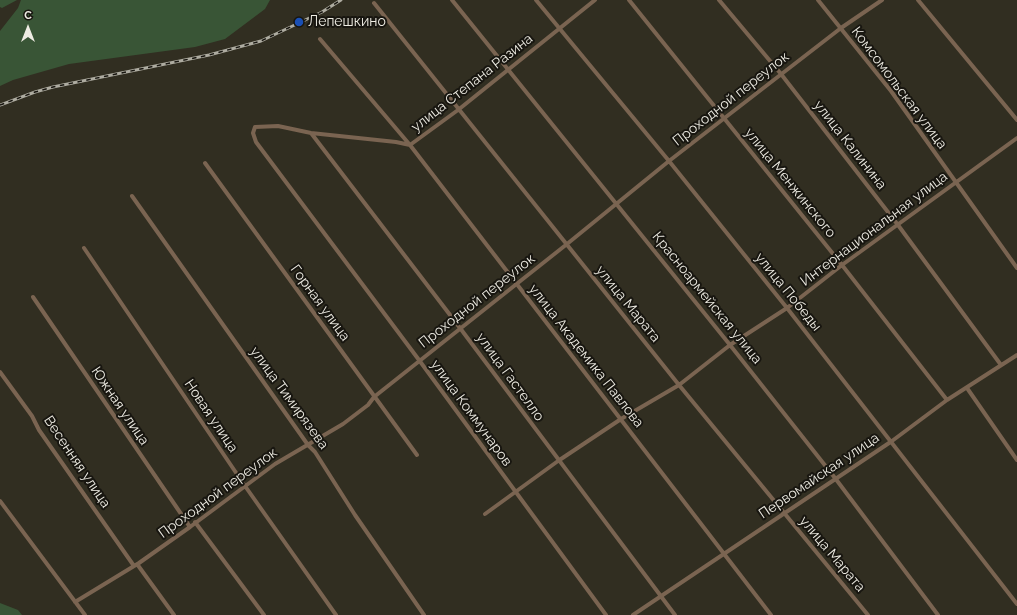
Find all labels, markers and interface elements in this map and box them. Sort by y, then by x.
north arrow [8,8,48,48]
text: С [24,9,32,22]
place label: Лепешкино [308,14,386,30]
marker: Лепешкино [293,16,305,28]
street label: Комсомольская улица [848,24,950,152]
street label: улица Степана Разина [408,30,536,136]
street label: Проходной переулок [670,48,792,150]
street label: улица Калинина [810,97,890,193]
street label: улица Менжинского [741,125,839,241]
street label: Интернациональная улица [797,168,951,290]
street label: Красноармейская улица [649,229,765,367]
street label: улица Победы [751,249,825,335]
street label: Проходной переулок [416,250,538,352]
street label: Горная улица [287,261,353,345]
street label: улица Марата [592,262,664,346]
street label: улица Академика Павлова [525,281,647,431]
street label: улица Гастелло [472,330,548,424]
street label: улица Тимирязева [246,343,332,453]
street label: улица Коммунаров [427,357,515,469]
street label: Южная улица [88,364,152,448]
street label: Новая улица [181,376,241,456]
street label: Весенняя улица [40,413,114,511]
street label: Первомайская улица [756,429,882,523]
street label: Проходной переулок [155,444,281,542]
street label: улица Марата [796,513,868,595]

